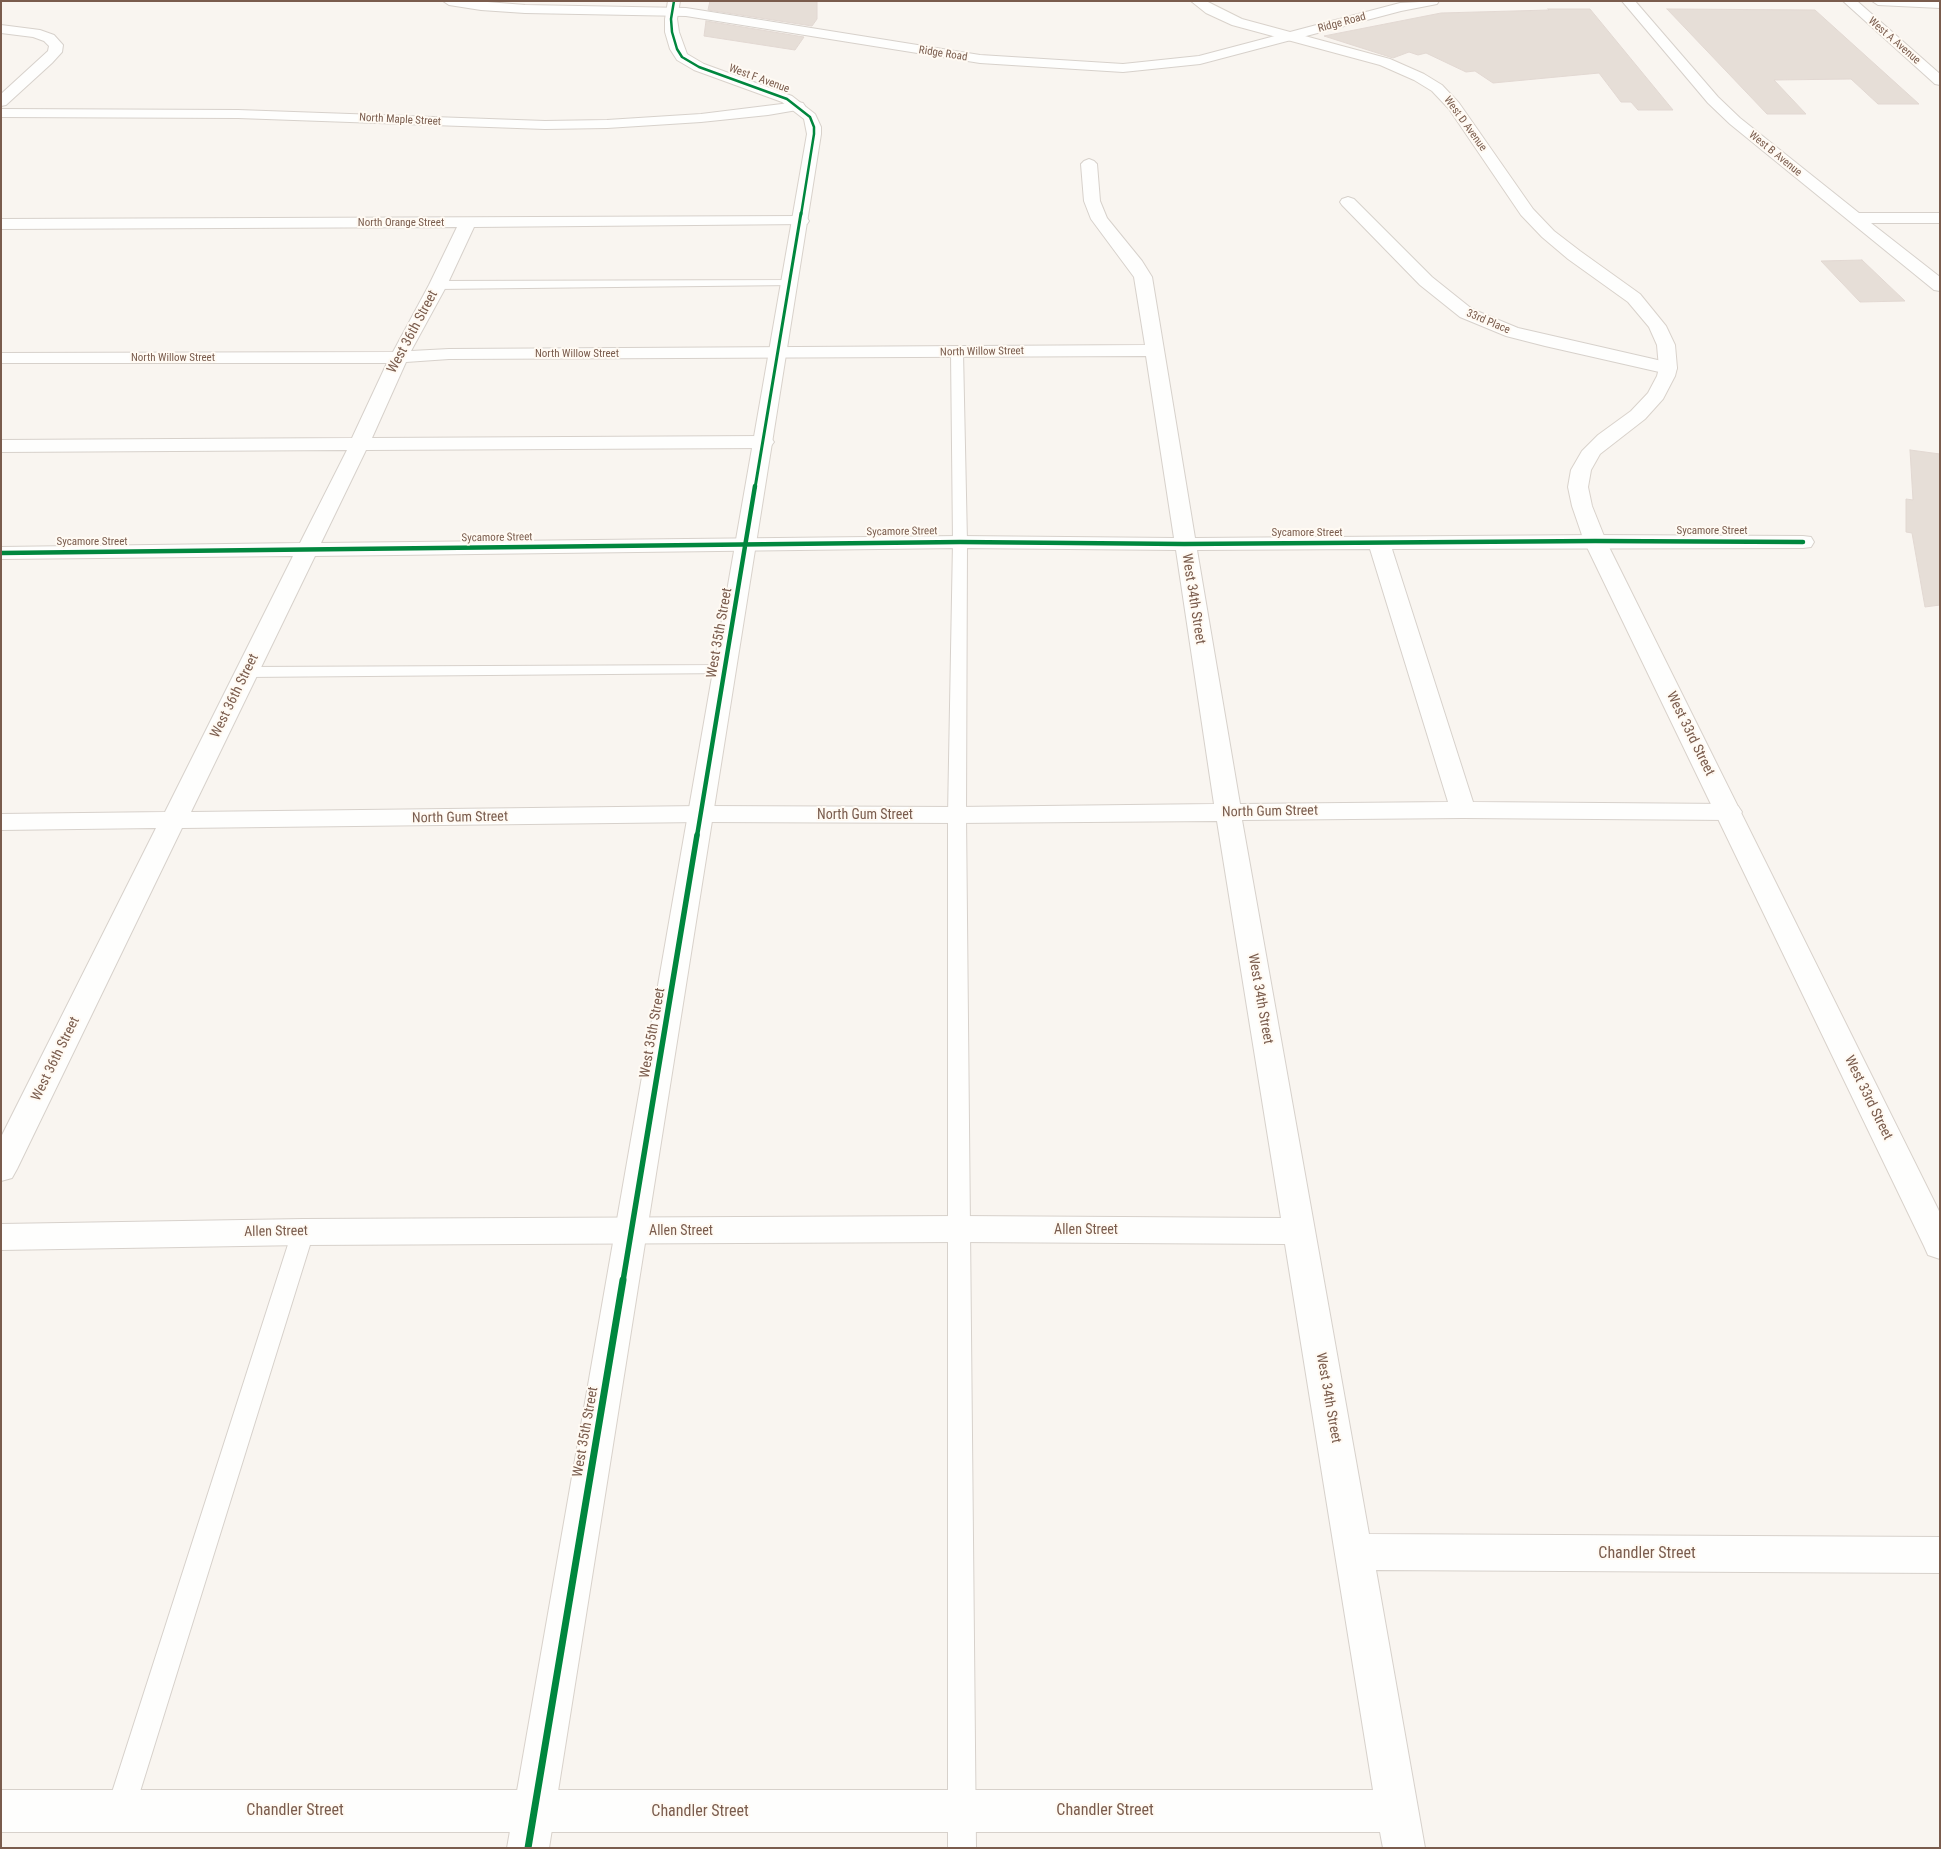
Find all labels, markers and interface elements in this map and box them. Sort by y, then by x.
street label: Ridge Road [1317,10,1367,36]
street label: West A Avenue [1865,15,1923,67]
street label: Ridge Road [918,44,968,64]
street label: West F Avenue [727,62,791,96]
street label: West D Avenue [1441,94,1489,154]
street label: North Maple Street [359,111,441,129]
street label: West B Avenue [1746,129,1804,179]
street label: North Orange Street [358,216,444,230]
street label: West 36th Street [384,288,442,376]
street label: 33rd Place [1464,307,1512,337]
street label: North Willow Street [940,345,1024,359]
street label: North Willow Street [535,347,619,361]
street label: North Willow Street [131,351,215,365]
street label: Sycamore Street [1676,524,1748,538]
street label: Sycamore Street [866,525,938,539]
street label: Sycamore Street [1271,526,1343,540]
street label: Sycamore Street [461,531,533,545]
street label: Sycamore Street [56,535,128,549]
street label: West 34th Street [1178,552,1208,646]
street label: West 35th Street [704,586,736,680]
street label: West 36th Street [207,651,263,741]
street label: West 33rd Street [1662,689,1718,779]
street label: North Gum Street [1222,803,1318,821]
street label: North Gum Street [817,807,913,823]
street label: North Gum Street [412,809,508,827]
street label: West 34th Street [1244,952,1276,1046]
street label: West 35th Street [637,986,669,1080]
street label: West 36th Street [28,1014,84,1104]
street label: West 33rd Street [1840,1053,1896,1143]
street label: Allen Street [1054,1222,1118,1238]
street label: Allen Street [244,1223,308,1241]
street label: Allen Street [649,1223,713,1239]
street label: West 34th Street [1312,1351,1344,1445]
street label: West 35th Street [570,1385,602,1479]
street label: Chandler Street [1598,1544,1696,1564]
street label: Chandler Street [246,1801,344,1821]
street label: Chandler Street [1056,1801,1154,1821]
street label: Chandler Street [651,1802,749,1822]

